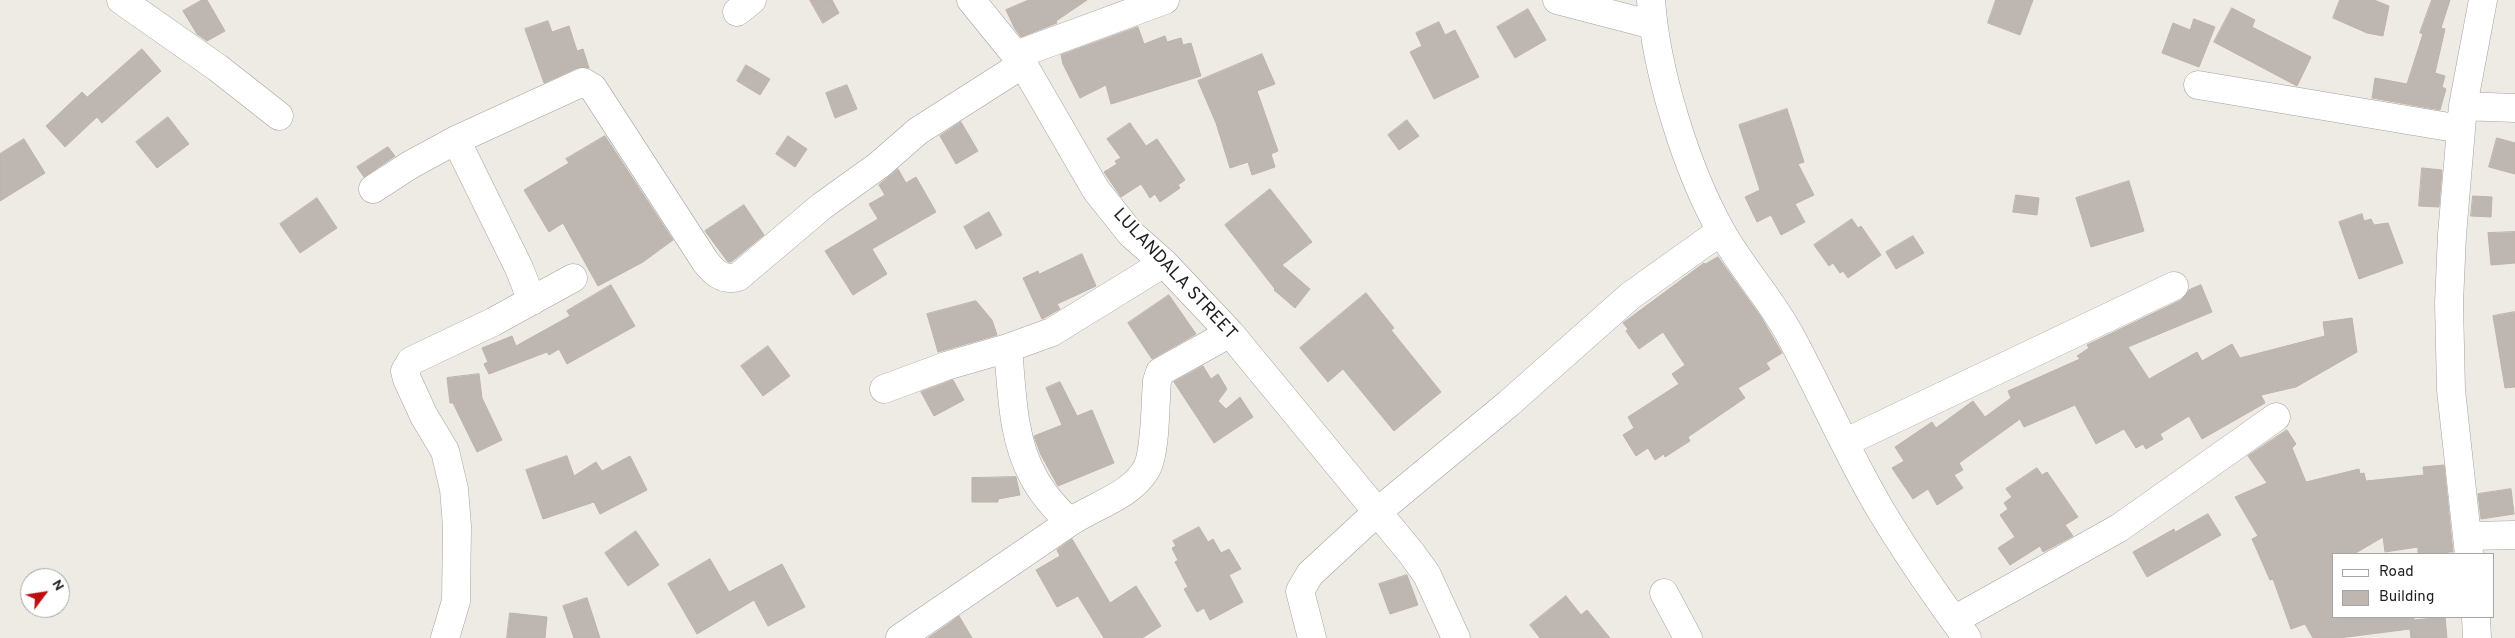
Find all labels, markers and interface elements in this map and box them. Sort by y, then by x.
street label: LULANDALA STREET [1107,205,1241,345]
legend [2332,553,2495,618]
text: Road [2379,563,2414,582]
north arrow [20,568,70,618]
text: N [48,577,67,594]
text: Building [2379,588,2434,607]

